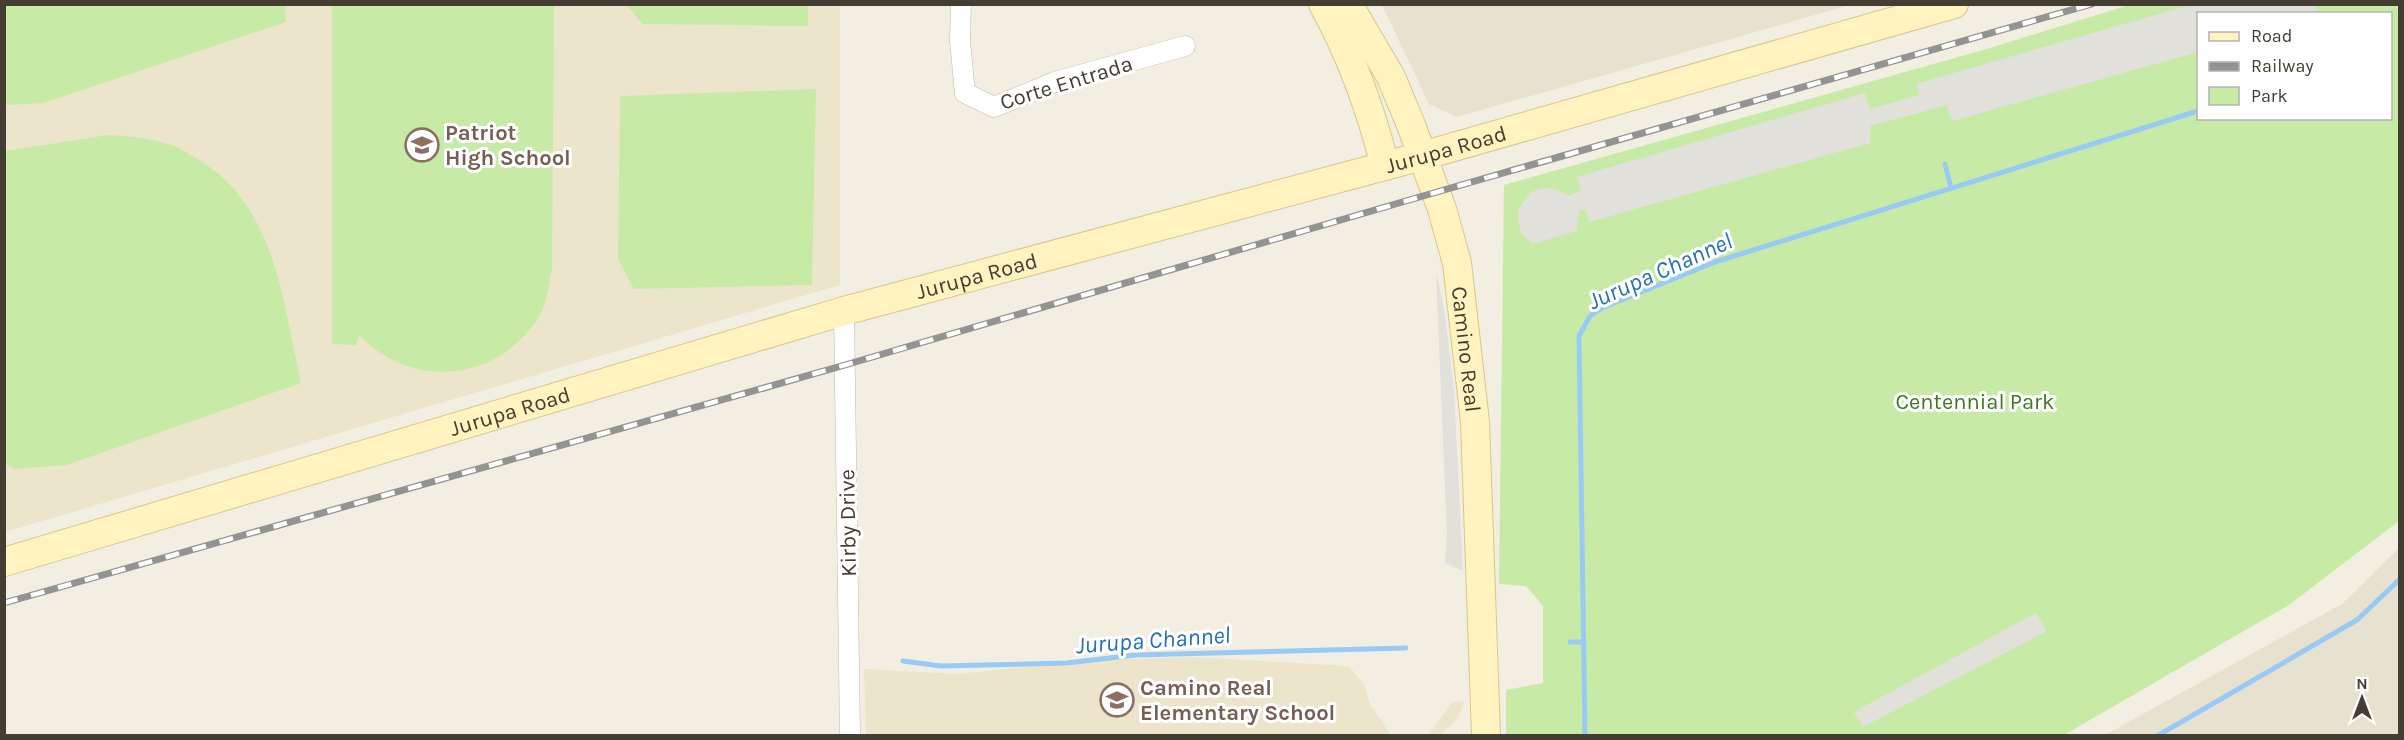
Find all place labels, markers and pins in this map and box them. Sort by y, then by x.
place label: Patriot High School [445,120,571,171]
school or university icon: Patriot High School [404,127,440,163]
place label: Camino Real Elementary School [1140,675,1335,726]
school or university icon: Camino Real Elementary School [1099,682,1135,718]

